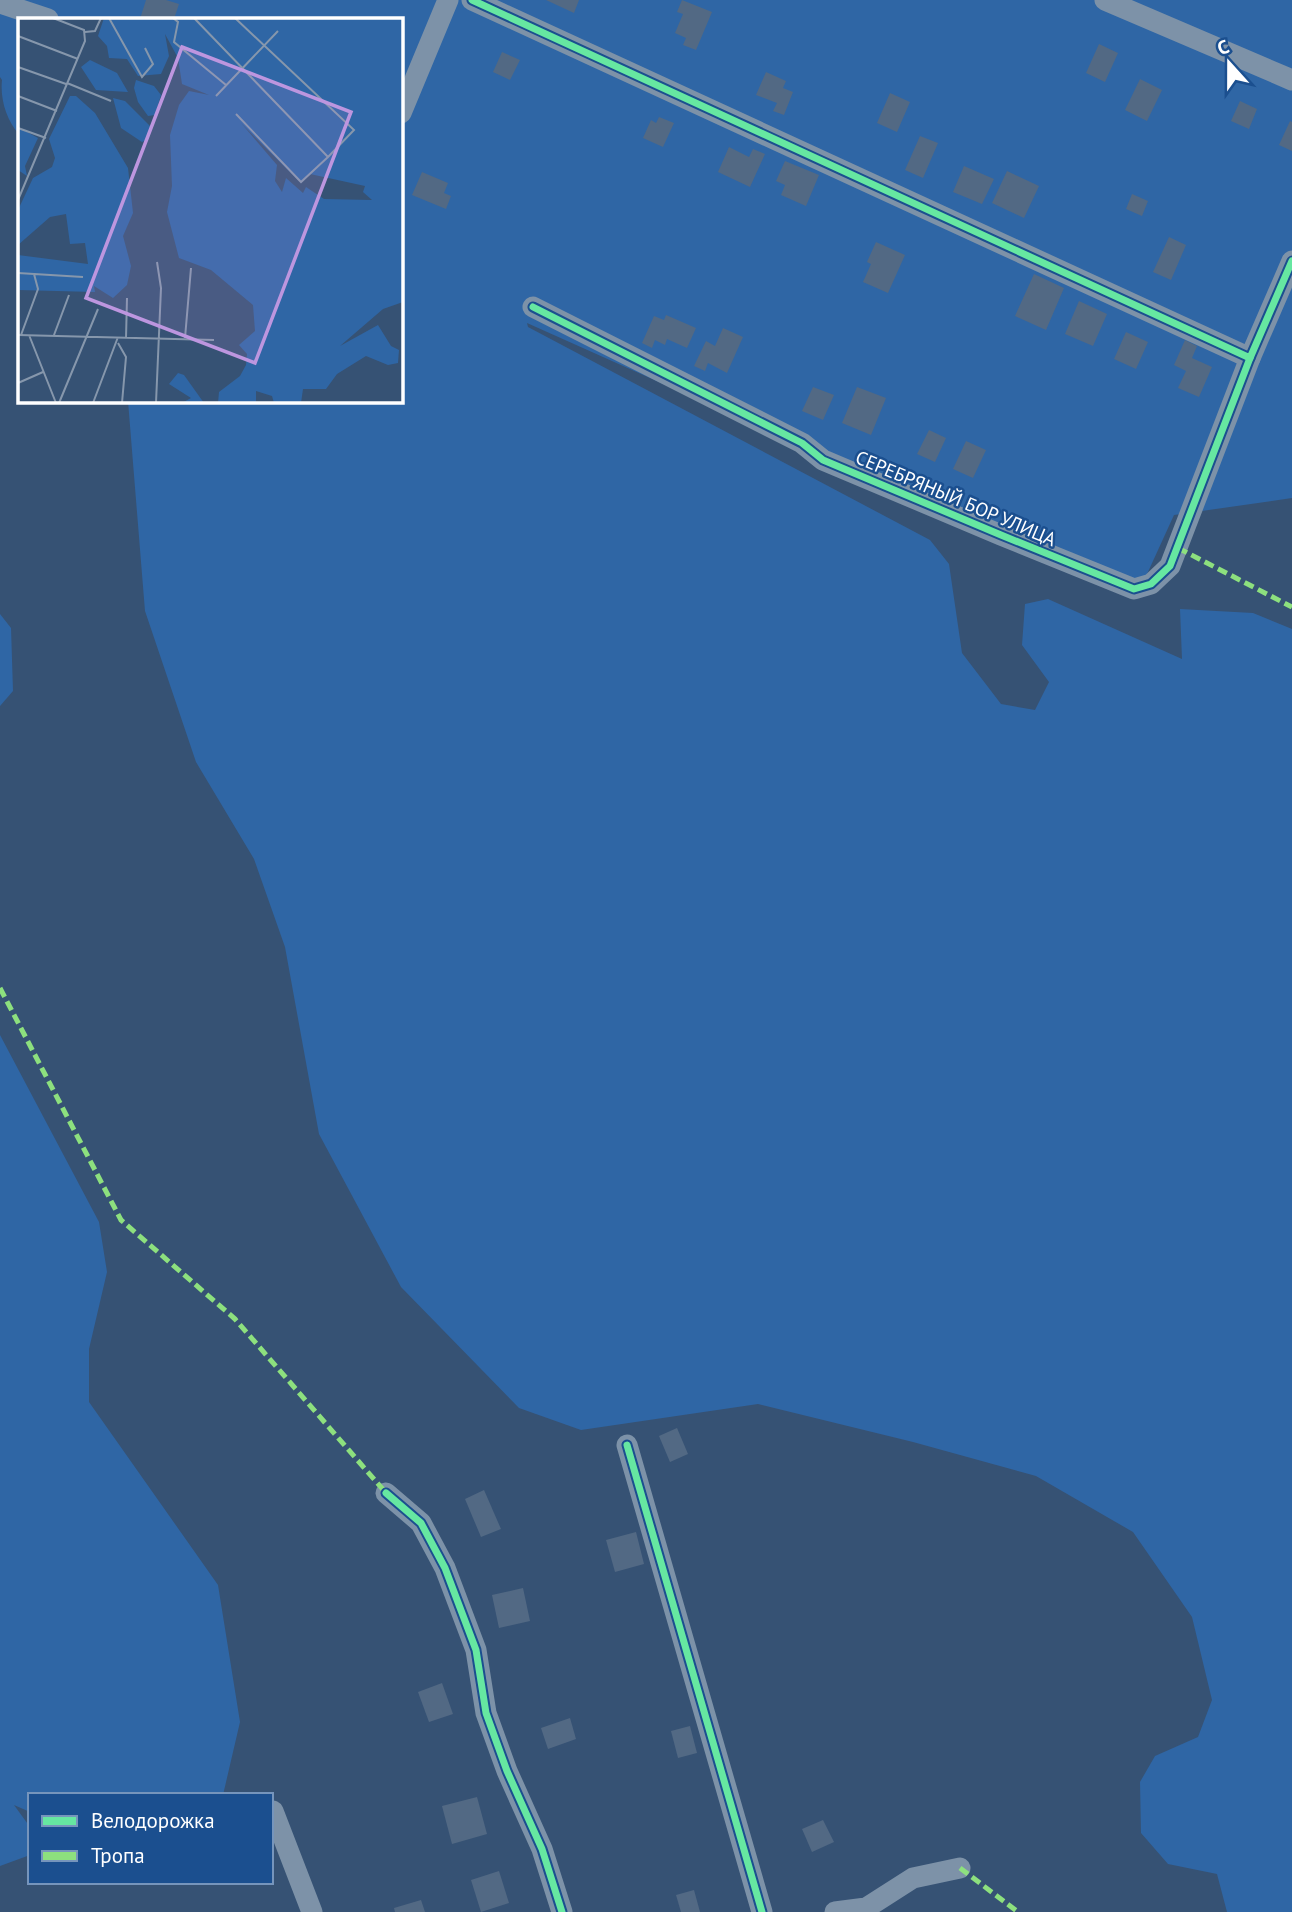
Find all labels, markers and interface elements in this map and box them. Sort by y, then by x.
inset map [18,18,402,402]
north arrow [1194,28,1264,98]
text: С [1214,34,1233,60]
street label: СЕРЕБРЯНЫЙ БОР УЛИЦА [852,445,1060,551]
legend [28,1793,273,1884]
text: Велодорожка [91,1807,215,1834]
text: Тропа [91,1842,145,1869]

